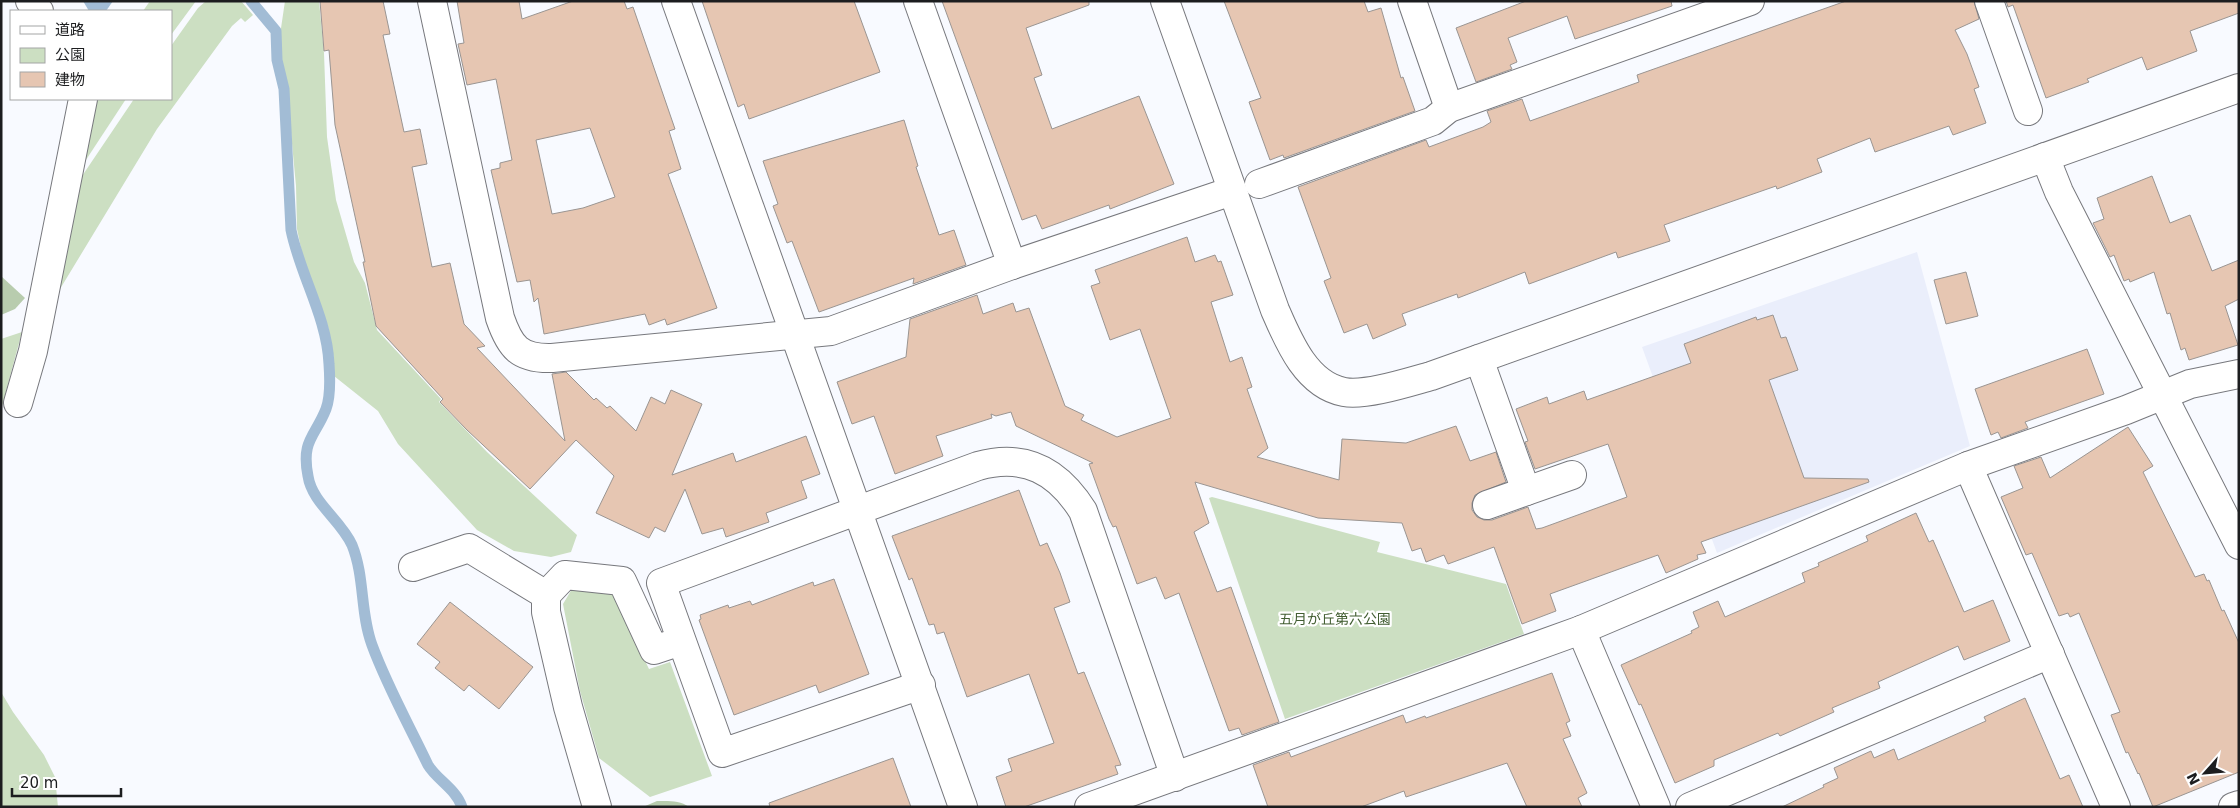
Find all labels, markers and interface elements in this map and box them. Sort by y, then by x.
legend [10,10,172,100]
text: 道路 [55,21,85,39]
text: 公園 [55,46,85,64]
text: 建物 [55,71,85,89]
park label: 五月が丘第六公園 [1279,611,1391,627]
north arrow [2180,748,2230,798]
scale bar [12,766,121,798]
text: N [2184,770,2203,788]
text: 20 m [20,774,58,792]

